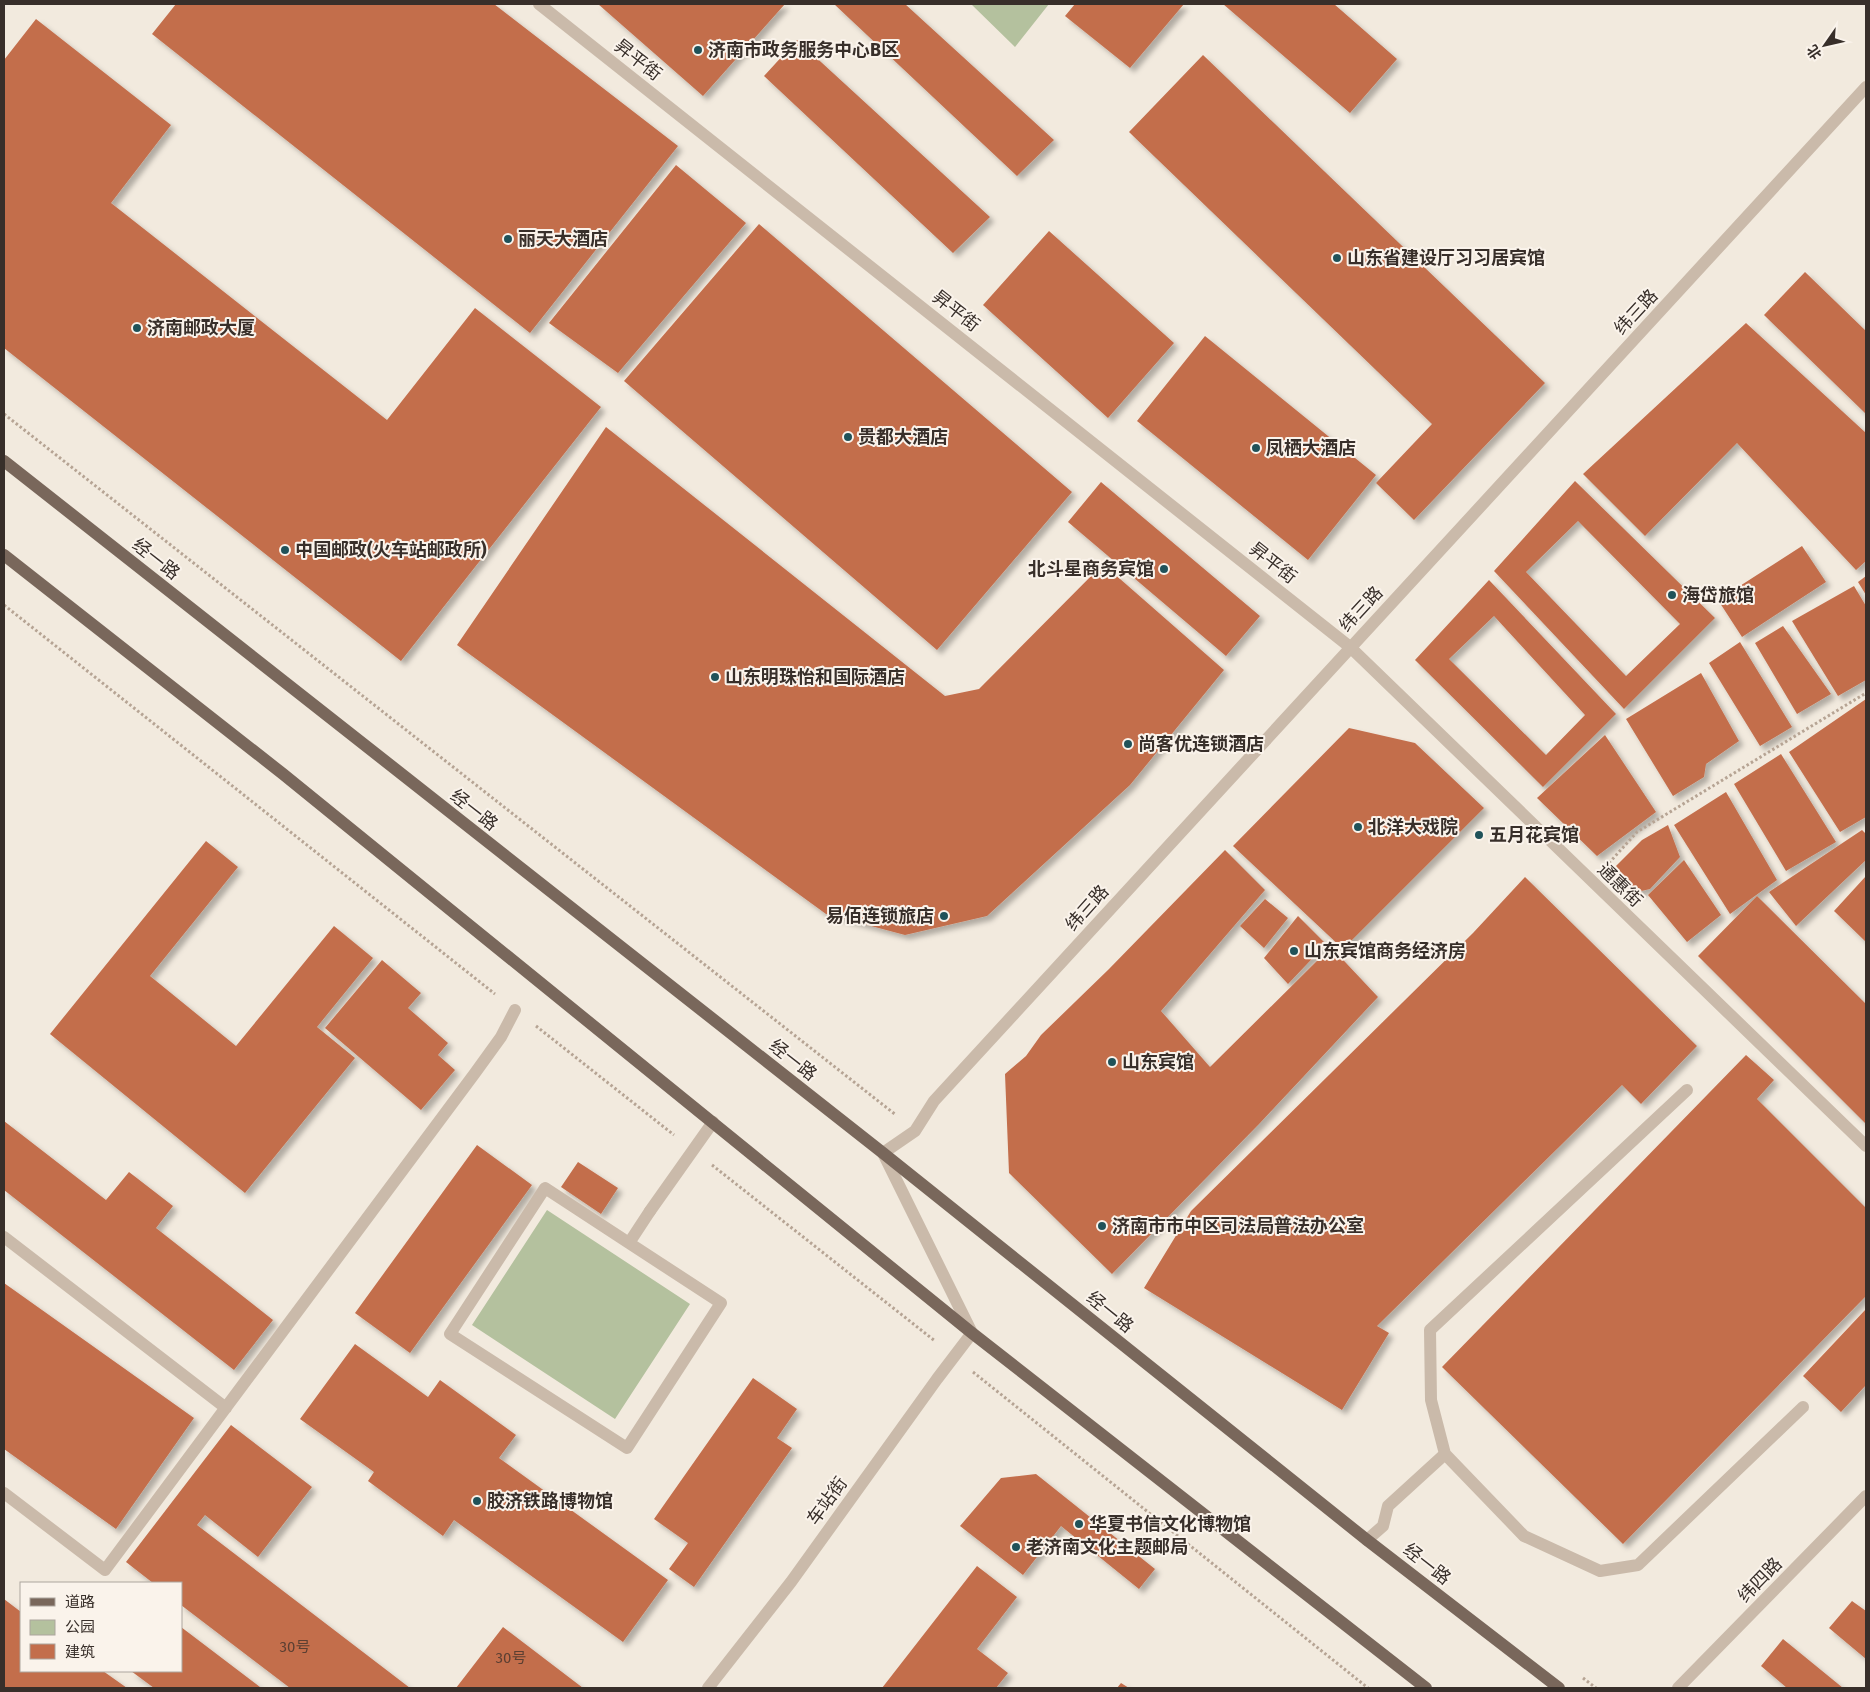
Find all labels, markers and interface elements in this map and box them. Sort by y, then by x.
north arrow [1800,20,1850,70]
street label: 昇平街 [610,35,666,85]
place label: 济南市政务服务中心B区 [708,39,899,61]
text: 北 [1804,41,1826,63]
marker: 济南市政务服务中心B区 [692,44,704,56]
place label: 丽天大酒店 [518,228,608,250]
marker: 丽天大酒店 [502,233,514,245]
place label: 山东省建设厅习习居宾馆 [1347,247,1545,269]
marker: 山东省建设厅习习居宾馆 [1331,252,1343,264]
street label: 纬三路 [1610,285,1662,339]
street label: 昇平街 [928,286,984,336]
place label: 济南邮政大厦 [147,317,255,339]
marker: 济南邮政大厦 [131,322,143,334]
place label: 贵都大酒店 [858,426,948,448]
marker: 贵都大酒店 [842,431,854,443]
place label: 凤栖大酒店 [1266,437,1356,459]
marker: 凤栖大酒店 [1250,442,1262,454]
street label: 经一路 [128,534,184,584]
street label: 昇平街 [1245,538,1301,588]
place label: 中国邮政(火车站邮政所) [295,539,487,561]
marker: 中国邮政(火车站邮政所) [279,544,291,556]
place label: 北斗星商务宾馆 [1028,558,1154,580]
marker: 北斗星商务宾馆 [1158,563,1170,575]
street label: 纬三路 [1335,582,1387,636]
place label: 海岱旅馆 [1682,584,1754,606]
marker: 海岱旅馆 [1666,589,1678,601]
place label: 山东明珠怡和国际酒店 [725,666,905,688]
marker: 山东明珠怡和国际酒店 [709,671,721,683]
place label: 尚客优连锁酒店 [1138,733,1264,755]
marker: 尚客优连锁酒店 [1122,738,1134,750]
street label: 经一路 [446,785,502,835]
place label: 北洋大戏院 [1368,816,1458,838]
marker: 北洋大戏院 [1352,821,1364,833]
place label: 五月花宾馆 [1489,824,1579,846]
marker: 五月花宾馆 [1473,829,1485,841]
street label: 通惠街 [1593,858,1647,912]
street label: 纬三路 [1061,881,1113,935]
place label: 易佰连锁旅店 [826,905,934,927]
marker: 易佰连锁旅店 [938,910,950,922]
place label: 山东宾馆商务经济房 [1304,940,1466,962]
marker: 山东宾馆商务经济房 [1288,945,1300,957]
street label: 经一路 [765,1035,821,1085]
place label: 山东宾馆 [1122,1051,1194,1073]
marker: 山东宾馆 [1106,1056,1118,1068]
place label: 济南市市中区司法局普法办公室 [1112,1215,1364,1237]
marker: 济南市市中区司法局普法办公室 [1096,1220,1108,1232]
street label: 经一路 [1082,1286,1138,1338]
street label: 车站街 [802,1473,852,1529]
place label: 胶济铁路博物馆 [487,1490,613,1512]
marker: 胶济铁路博物馆 [471,1495,483,1507]
place label: 华夏书信文化博物馆 [1089,1513,1251,1535]
marker: 华夏书信文化博物馆 [1073,1518,1085,1530]
place label: 老济南文化主题邮局 [1026,1536,1188,1558]
street label: 经一路 [1399,1539,1455,1589]
marker: 老济南文化主题邮局 [1010,1541,1022,1553]
street label: 纬四路 [1733,1553,1787,1607]
legend [20,1582,182,1672]
text: 道路 [65,1593,95,1611]
text: 公园 [65,1618,95,1636]
house number: 30号 [280,1638,310,1656]
text: 建筑 [65,1643,95,1661]
house number: 30号 [496,1649,526,1667]

